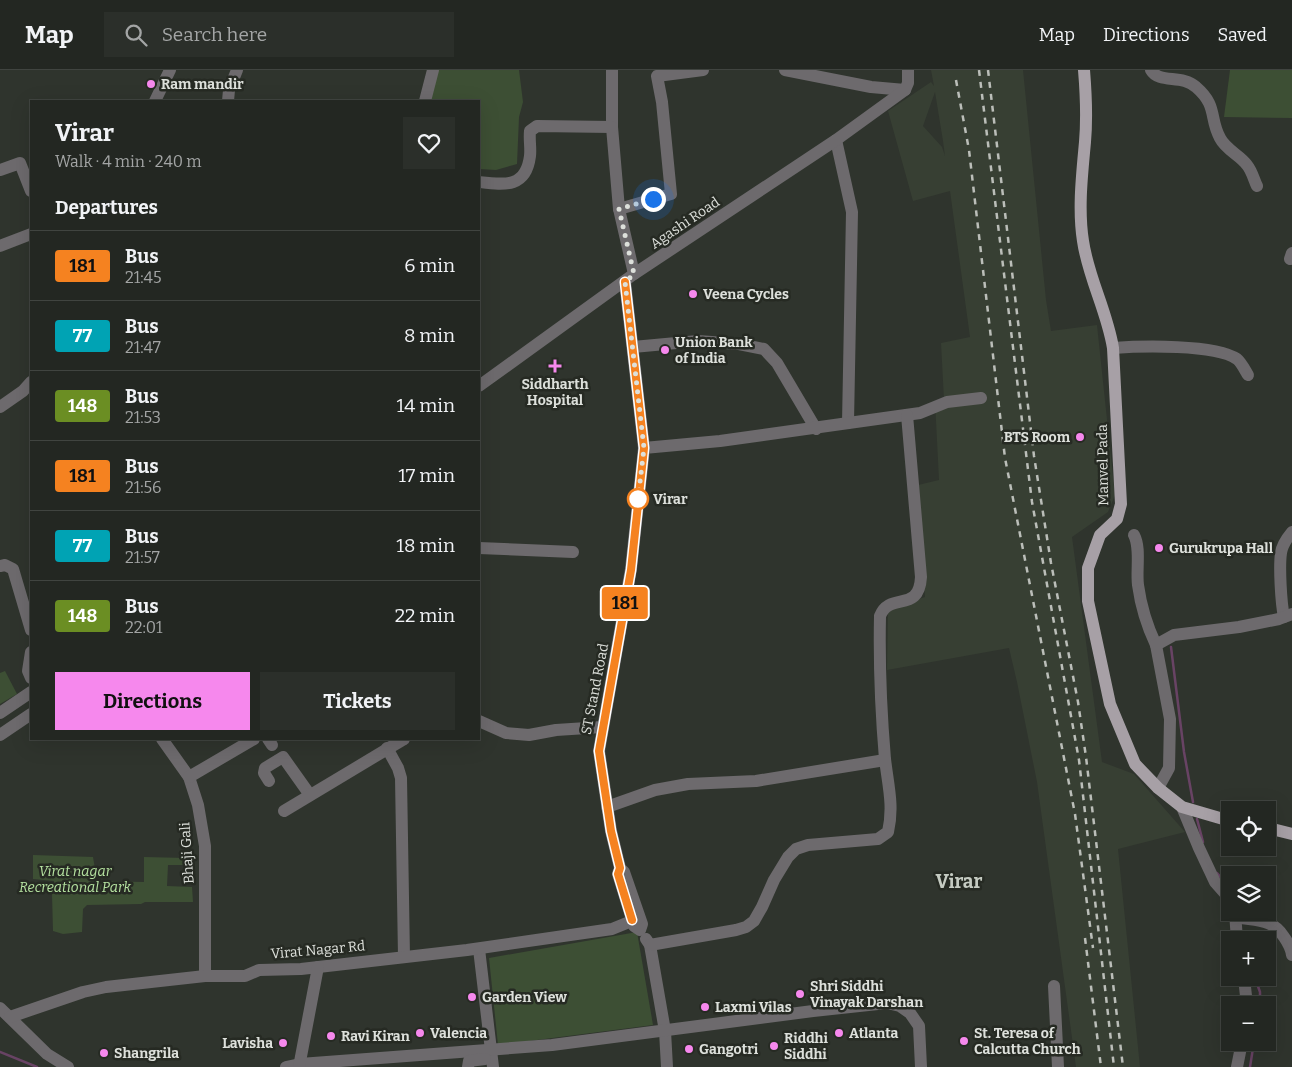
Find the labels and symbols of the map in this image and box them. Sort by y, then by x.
place label: Ram mandir [161,76,244,93]
marker: Ram mandir [145,78,157,90]
your location [641,187,666,212]
street label: Agashi Road [647,194,723,252]
place label: Veena Cycles [703,286,789,303]
marker: Veena Cycles [687,288,699,300]
place label: Union Bank of India [675,334,753,367]
marker: Union Bank of India [659,344,671,356]
marker: Siddharth Hospital [548,359,562,373]
place label: Siddharth Hospital [521,376,589,409]
street label: Manvel Pada [1094,424,1112,506]
place label: BTS Room [1004,429,1071,446]
marker: BTS Room [1074,431,1086,443]
marker: Virar [627,488,649,510]
place label: Virar [653,491,688,508]
place label: Gurukrupa Hall [1169,540,1274,557]
marker: Gurukrupa Hall [1153,542,1165,554]
line badge: 181 [596,587,654,619]
street label: ST Stand Road [578,642,612,736]
street label: Bhaji Gali [176,821,198,885]
park label: Virat nagar Recreational Park [19,863,131,896]
district label: Virar [936,870,982,893]
street label: Virat Nagar Rd [270,937,366,963]
place label: Shri Siddhi Vinayak Darshan [810,978,923,1011]
marker: Shri Siddhi Vinayak Darshan [794,988,806,1000]
place label: Garden View [482,989,567,1006]
marker: Garden View [466,991,478,1003]
place label: Laxmi Vilas [715,999,792,1016]
marker: Laxmi Vilas [699,1001,711,1013]
place label: Valencia [430,1025,487,1042]
place label: Atlanta [849,1025,899,1042]
place label: St. Teresa of Calcutta Church [974,1025,1081,1058]
marker: Valencia [414,1027,426,1039]
marker: Atlanta [833,1027,845,1039]
place label: Ravi Kiran [341,1028,410,1045]
marker: Ravi Kiran [325,1030,337,1042]
place label: Riddhi Siddhi [784,1030,828,1063]
place label: Lavisha [222,1035,273,1052]
marker: St. Teresa of Calcutta Church [958,1035,970,1047]
marker: Lavisha [277,1037,289,1049]
marker: Riddhi Siddhi [768,1040,780,1052]
place label: Gangotri [699,1041,759,1058]
marker: Gangotri [683,1043,695,1055]
place label: Shangrila [114,1045,179,1062]
marker: Shangrila [98,1047,110,1059]

